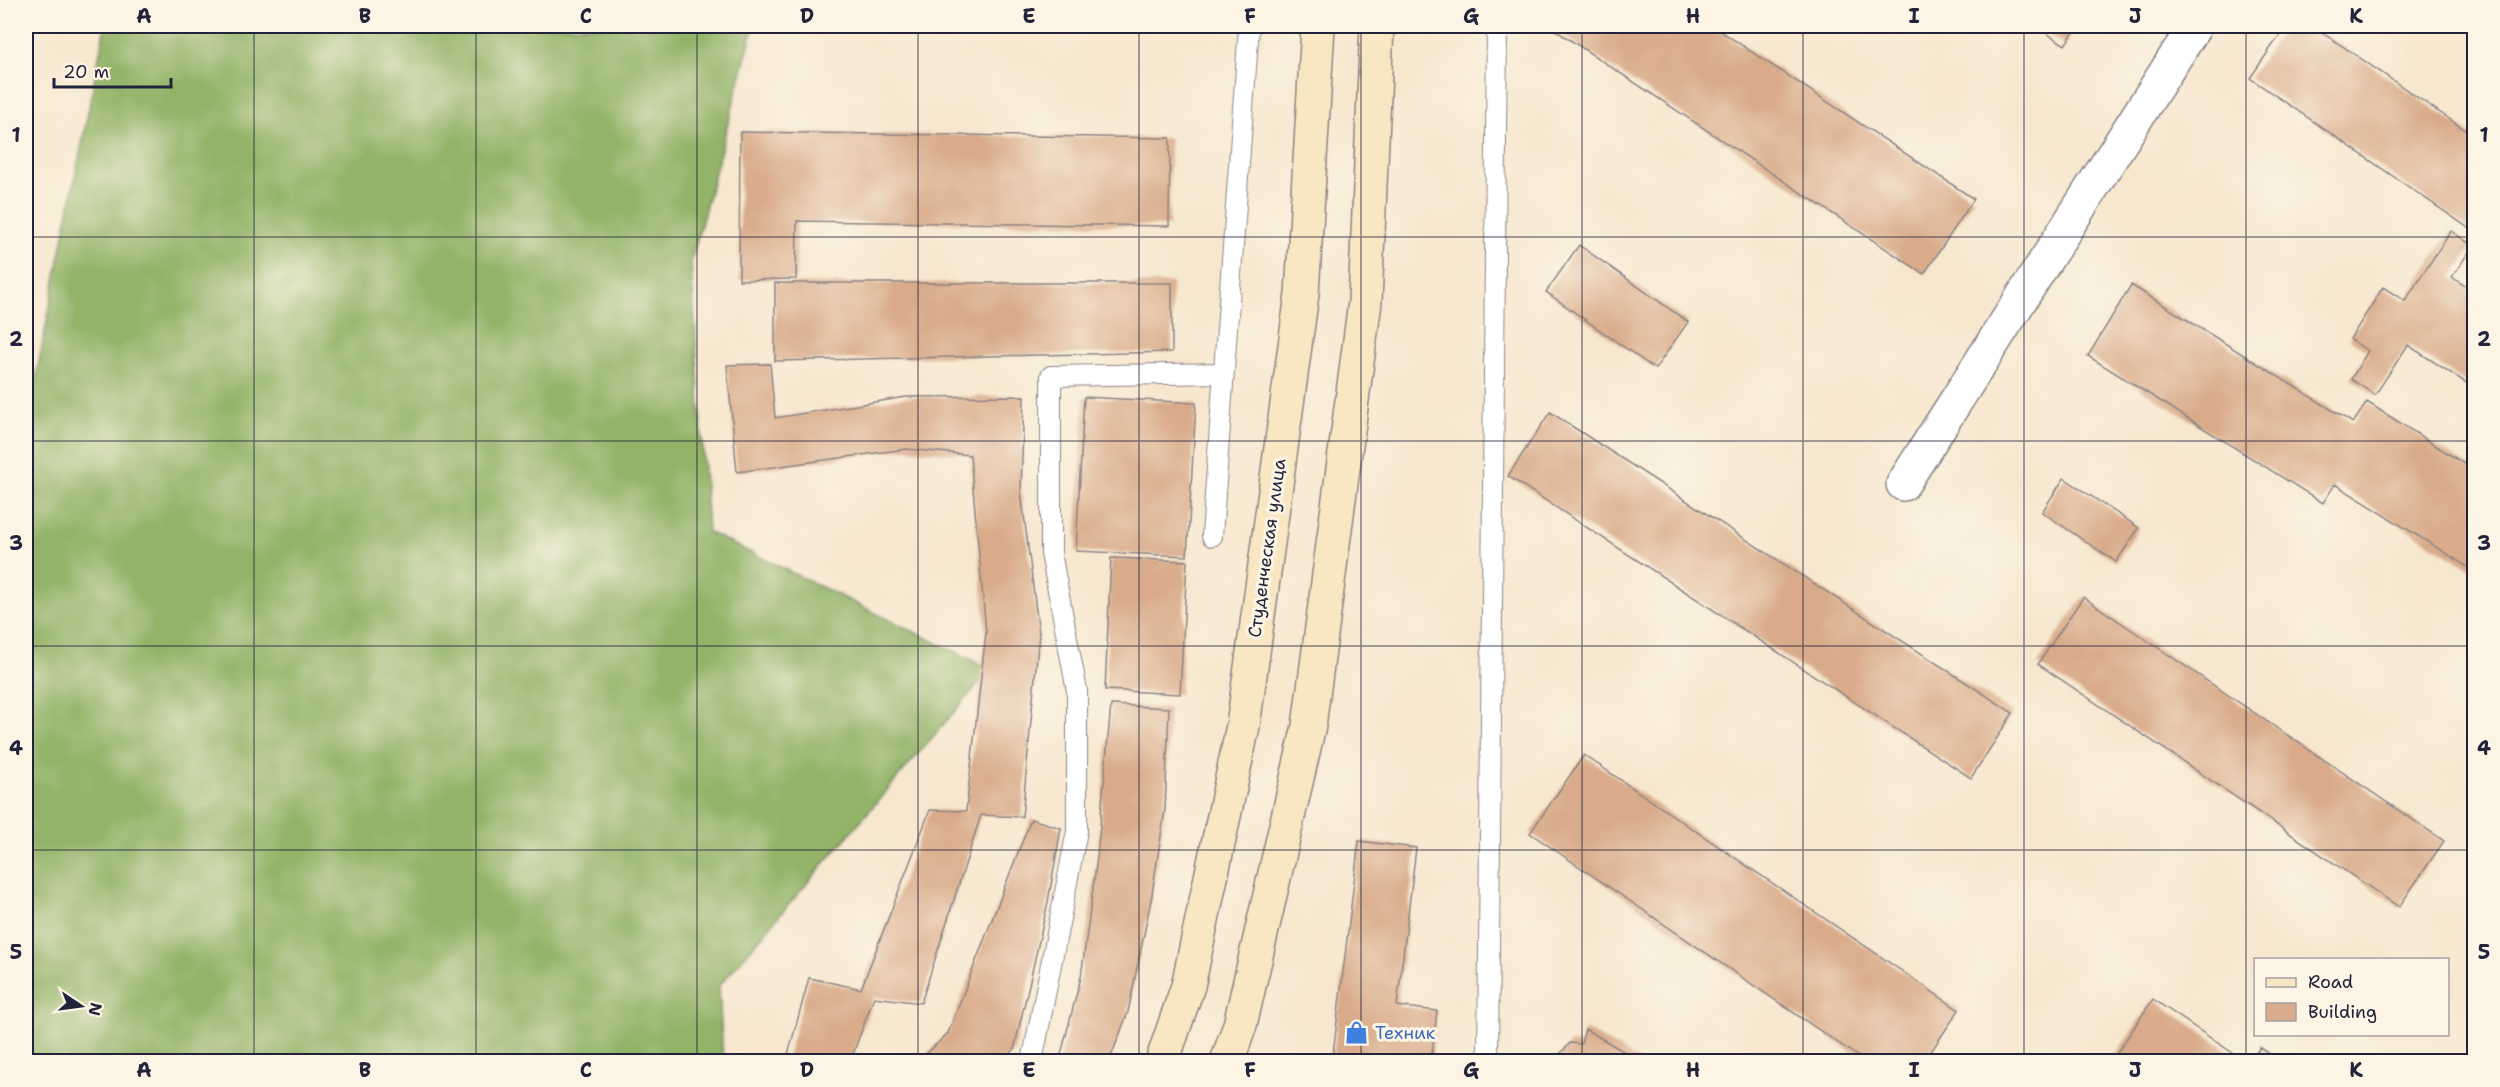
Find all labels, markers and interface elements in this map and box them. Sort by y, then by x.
text: A [136,3,152,29]
text: B [359,3,371,29]
text: C [580,3,592,29]
text: D [800,3,814,29]
text: E [1022,3,1036,29]
text: F [1244,3,1256,29]
text: G [1463,3,1479,29]
text: H [1686,3,1700,29]
text: I [1908,3,1920,29]
text: J [2129,3,2142,29]
text: K [2349,3,2363,29]
scale bar [54,51,171,89]
text: 20 m [63,60,109,84]
text: 1 [11,122,21,148]
text: 1 [2479,122,2489,148]
text: 2 [9,326,23,352]
text: 2 [2477,326,2491,352]
street label: Студенческая улица [1243,457,1291,639]
text: 3 [9,530,23,556]
text: 3 [2477,530,2491,556]
text: 4 [9,735,23,761]
text: 4 [2477,735,2491,761]
text: 5 [10,939,22,965]
text: 5 [2478,939,2490,965]
legend [2254,958,2449,1036]
text: Road [2308,970,2353,994]
north arrow [51,976,111,1036]
text: Building [2308,1000,2377,1024]
text: N [83,1001,107,1018]
shop icon: Техник [1344,1020,1370,1046]
place label: Техник [1375,1021,1436,1045]
text: A [136,1057,152,1083]
text: B [359,1057,371,1083]
text: C [580,1057,592,1083]
text: D [800,1057,814,1083]
text: E [1022,1057,1036,1083]
text: F [1244,1057,1256,1083]
text: G [1463,1057,1479,1083]
text: H [1686,1057,1700,1083]
text: I [1908,1057,1920,1083]
text: J [2129,1057,2142,1083]
text: K [2349,1057,2363,1083]

